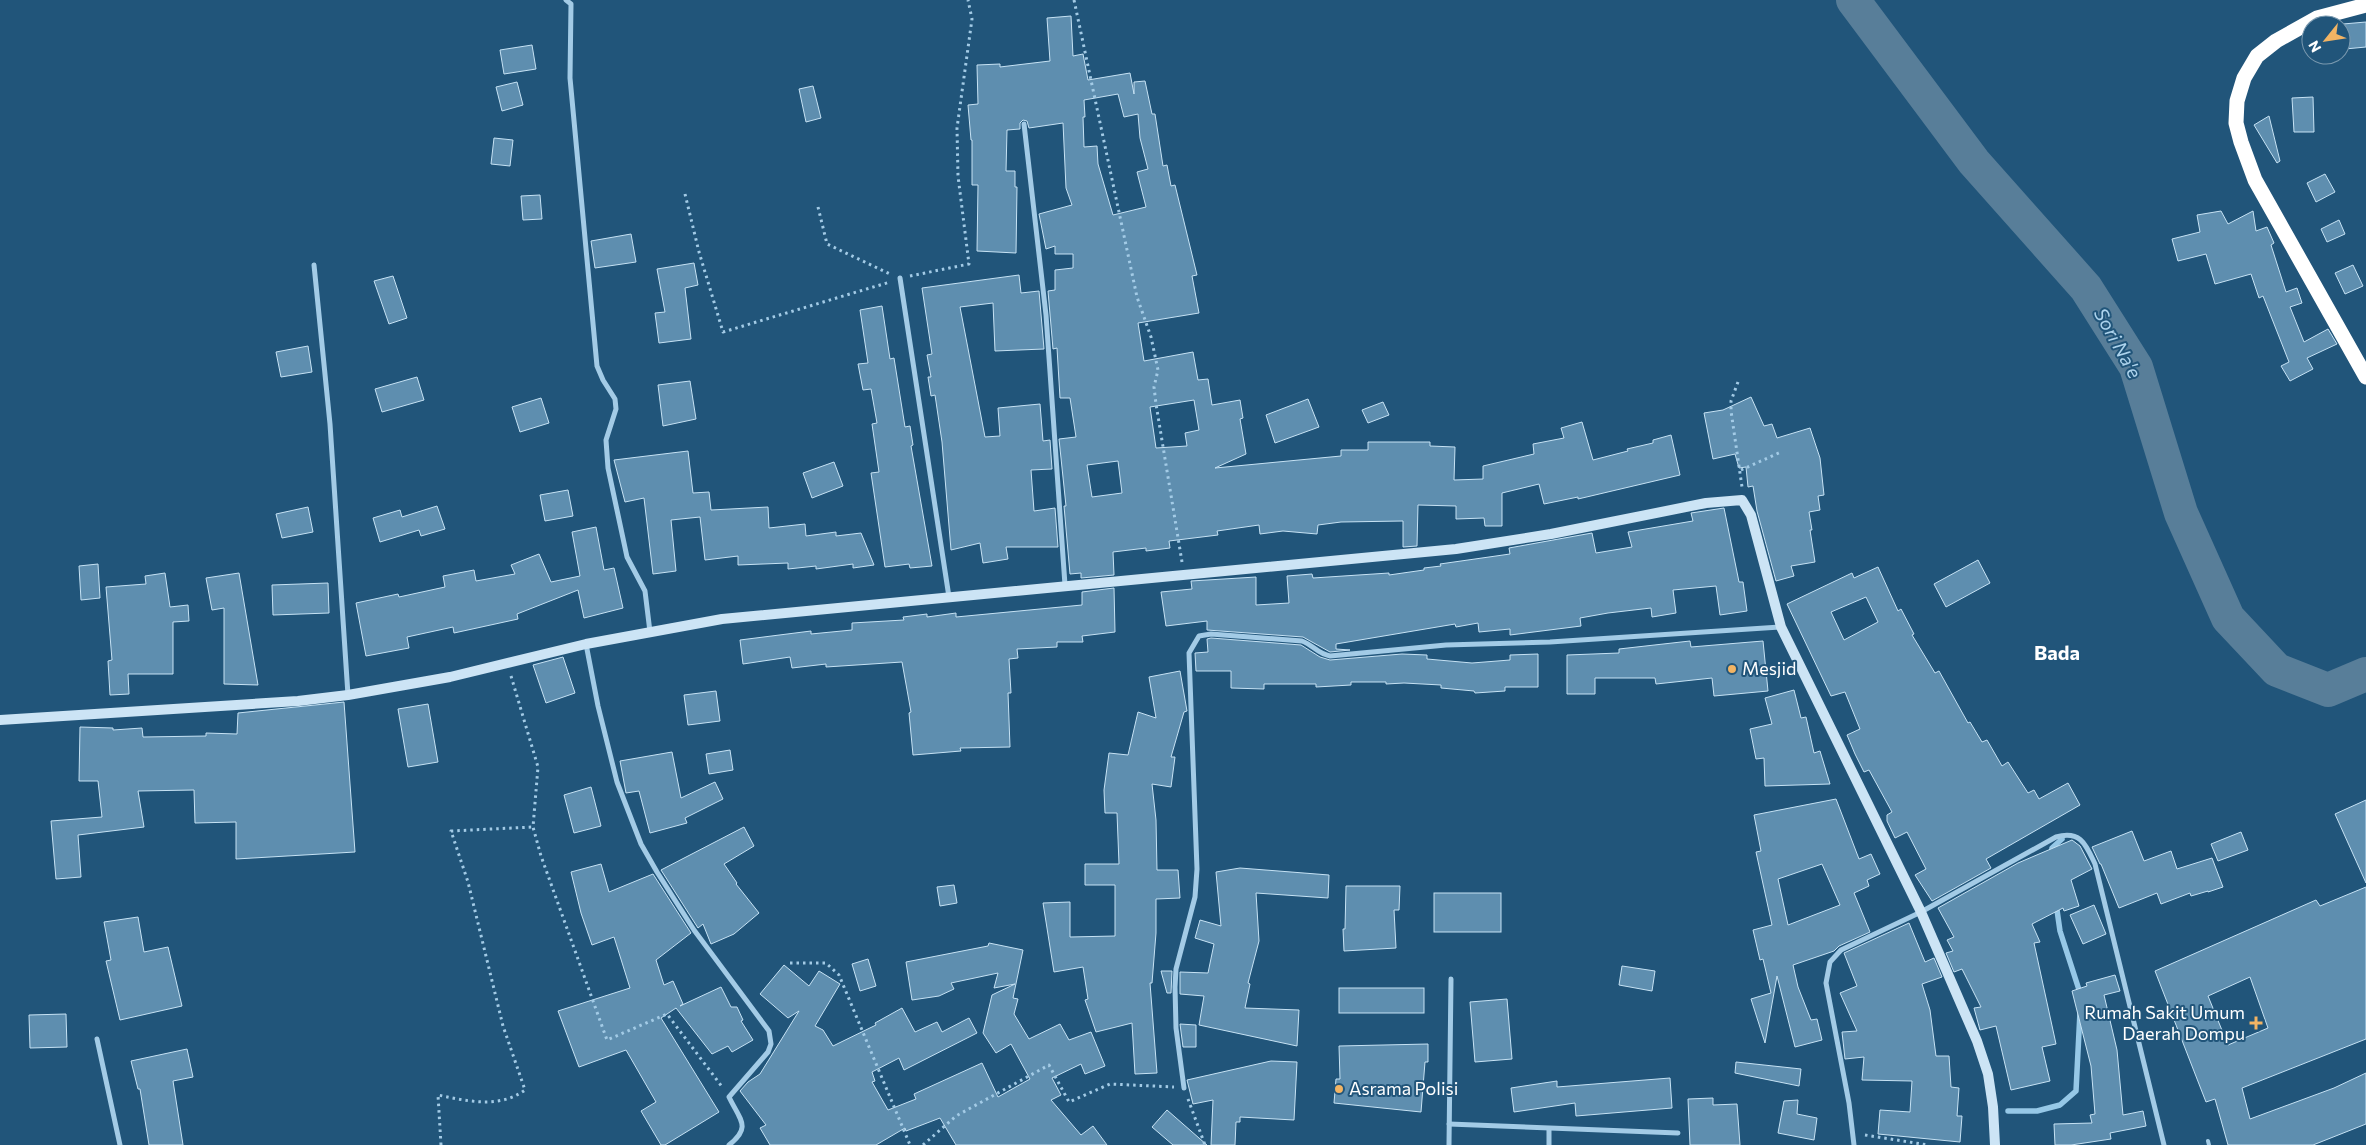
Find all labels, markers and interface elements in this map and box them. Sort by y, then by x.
north arrow [2301,15,2351,65]
text: N [2304,38,2324,56]
water label: Sori Na'e [2090,304,2147,382]
district label: Bada [2034,640,2080,664]
place label: Mesjid [1742,657,1796,679]
marker: Mesjid [1726,663,1738,675]
place label: Rumah Sakit Umum Daerah Dompu [2084,1001,2245,1044]
marker: Rumah Sakit Umum Daerah Dompu [2249,1016,2263,1030]
place label: Asrama Polisi [1349,1077,1458,1099]
marker: Asrama Polisi [1333,1083,1345,1095]

